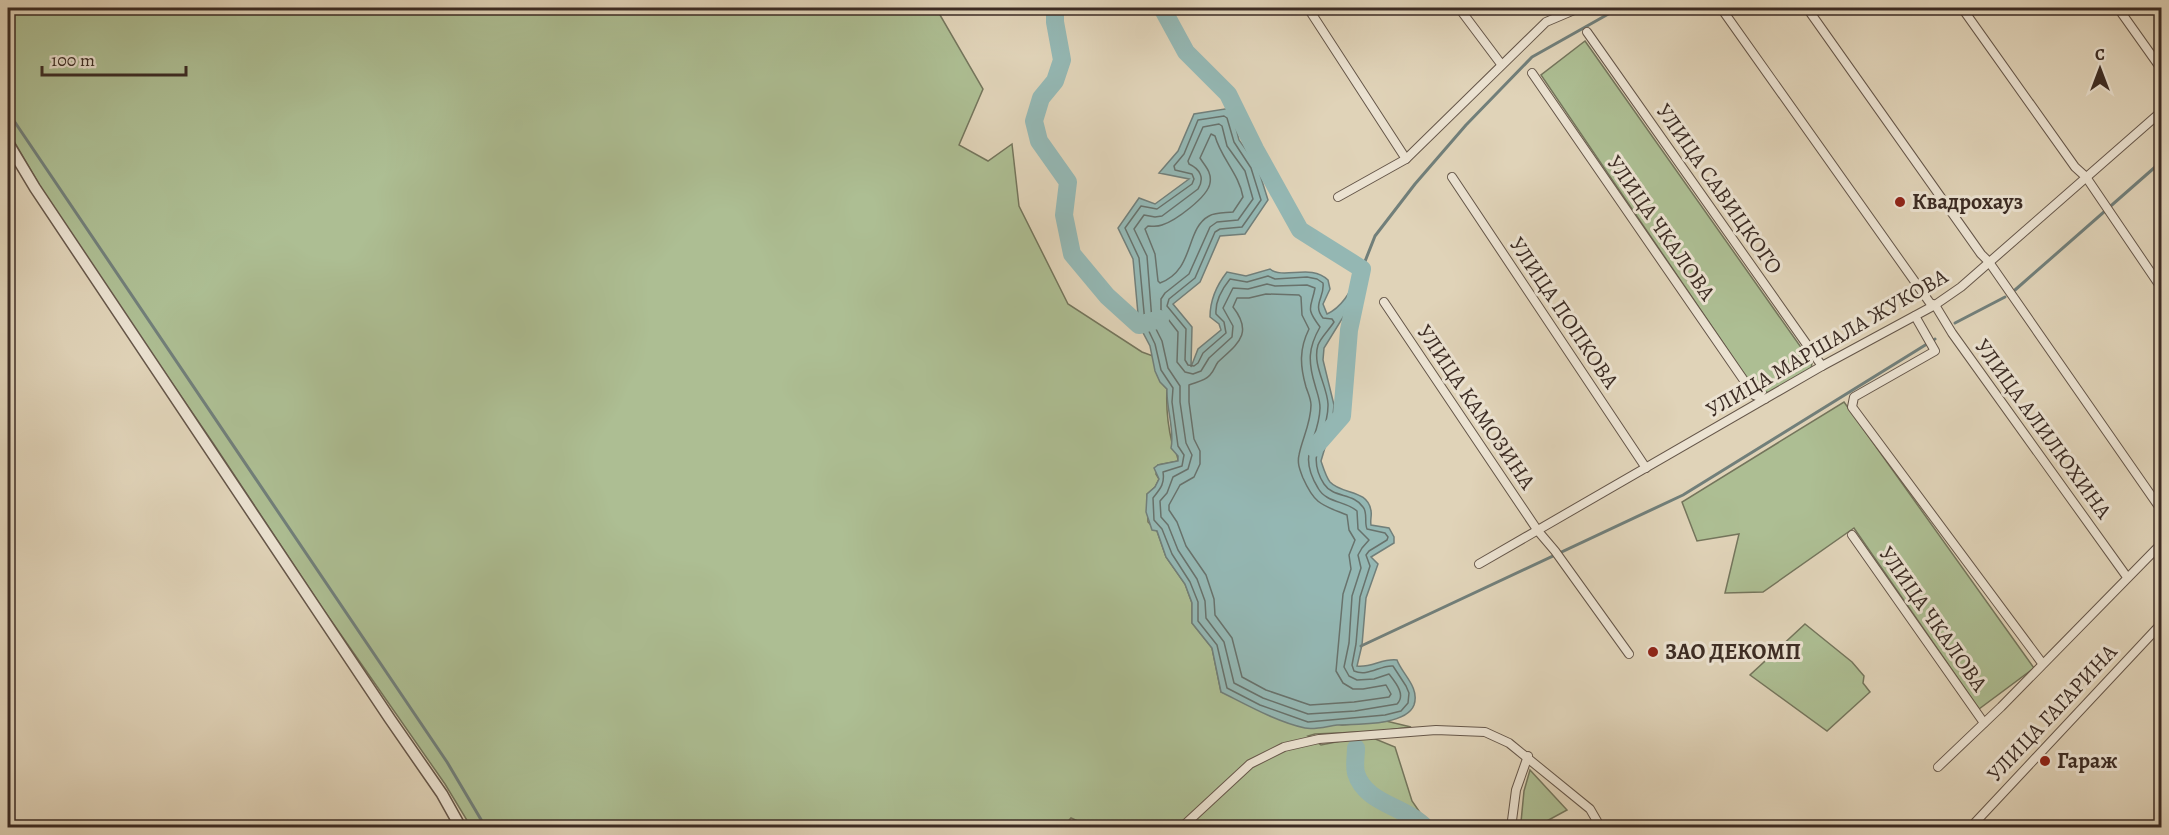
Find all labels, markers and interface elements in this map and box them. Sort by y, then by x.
scale bar [42,39,186,77]
north arrow [2070,39,2130,99]
text: С [2095,44,2105,66]
text: 100 m [51,48,95,72]
street label: УЛИЦА САВИЦКОГО [1649,98,1789,280]
street label: УЛИЦА ЧКАЛОВА [1600,149,1723,308]
place label: Квадрохауз [1912,187,2023,217]
marker: Квадрохауз [1893,195,1907,209]
street label: УЛИЦА ПОПКОВА [1502,231,1627,396]
street label: УЛИЦА МАРШАЛА ЖУКОВА [1701,261,1954,425]
street label: УЛИЦА КАМОЗИНА [1410,319,1543,496]
street label: УЛИЦА АЛИЛЮХИНА [1967,333,2119,526]
street label: УЛИЦА ЧКАЛОВА [1872,540,1995,699]
place label: ЗАО ДЕКОМП [1665,637,1801,667]
street label: УЛИЦА ГАГАРИНА [1980,637,2125,788]
marker: ЗАО ДЕКОМП [1646,645,1660,659]
place label: Гараж [2057,746,2118,776]
marker: Гараж [2038,754,2052,768]

